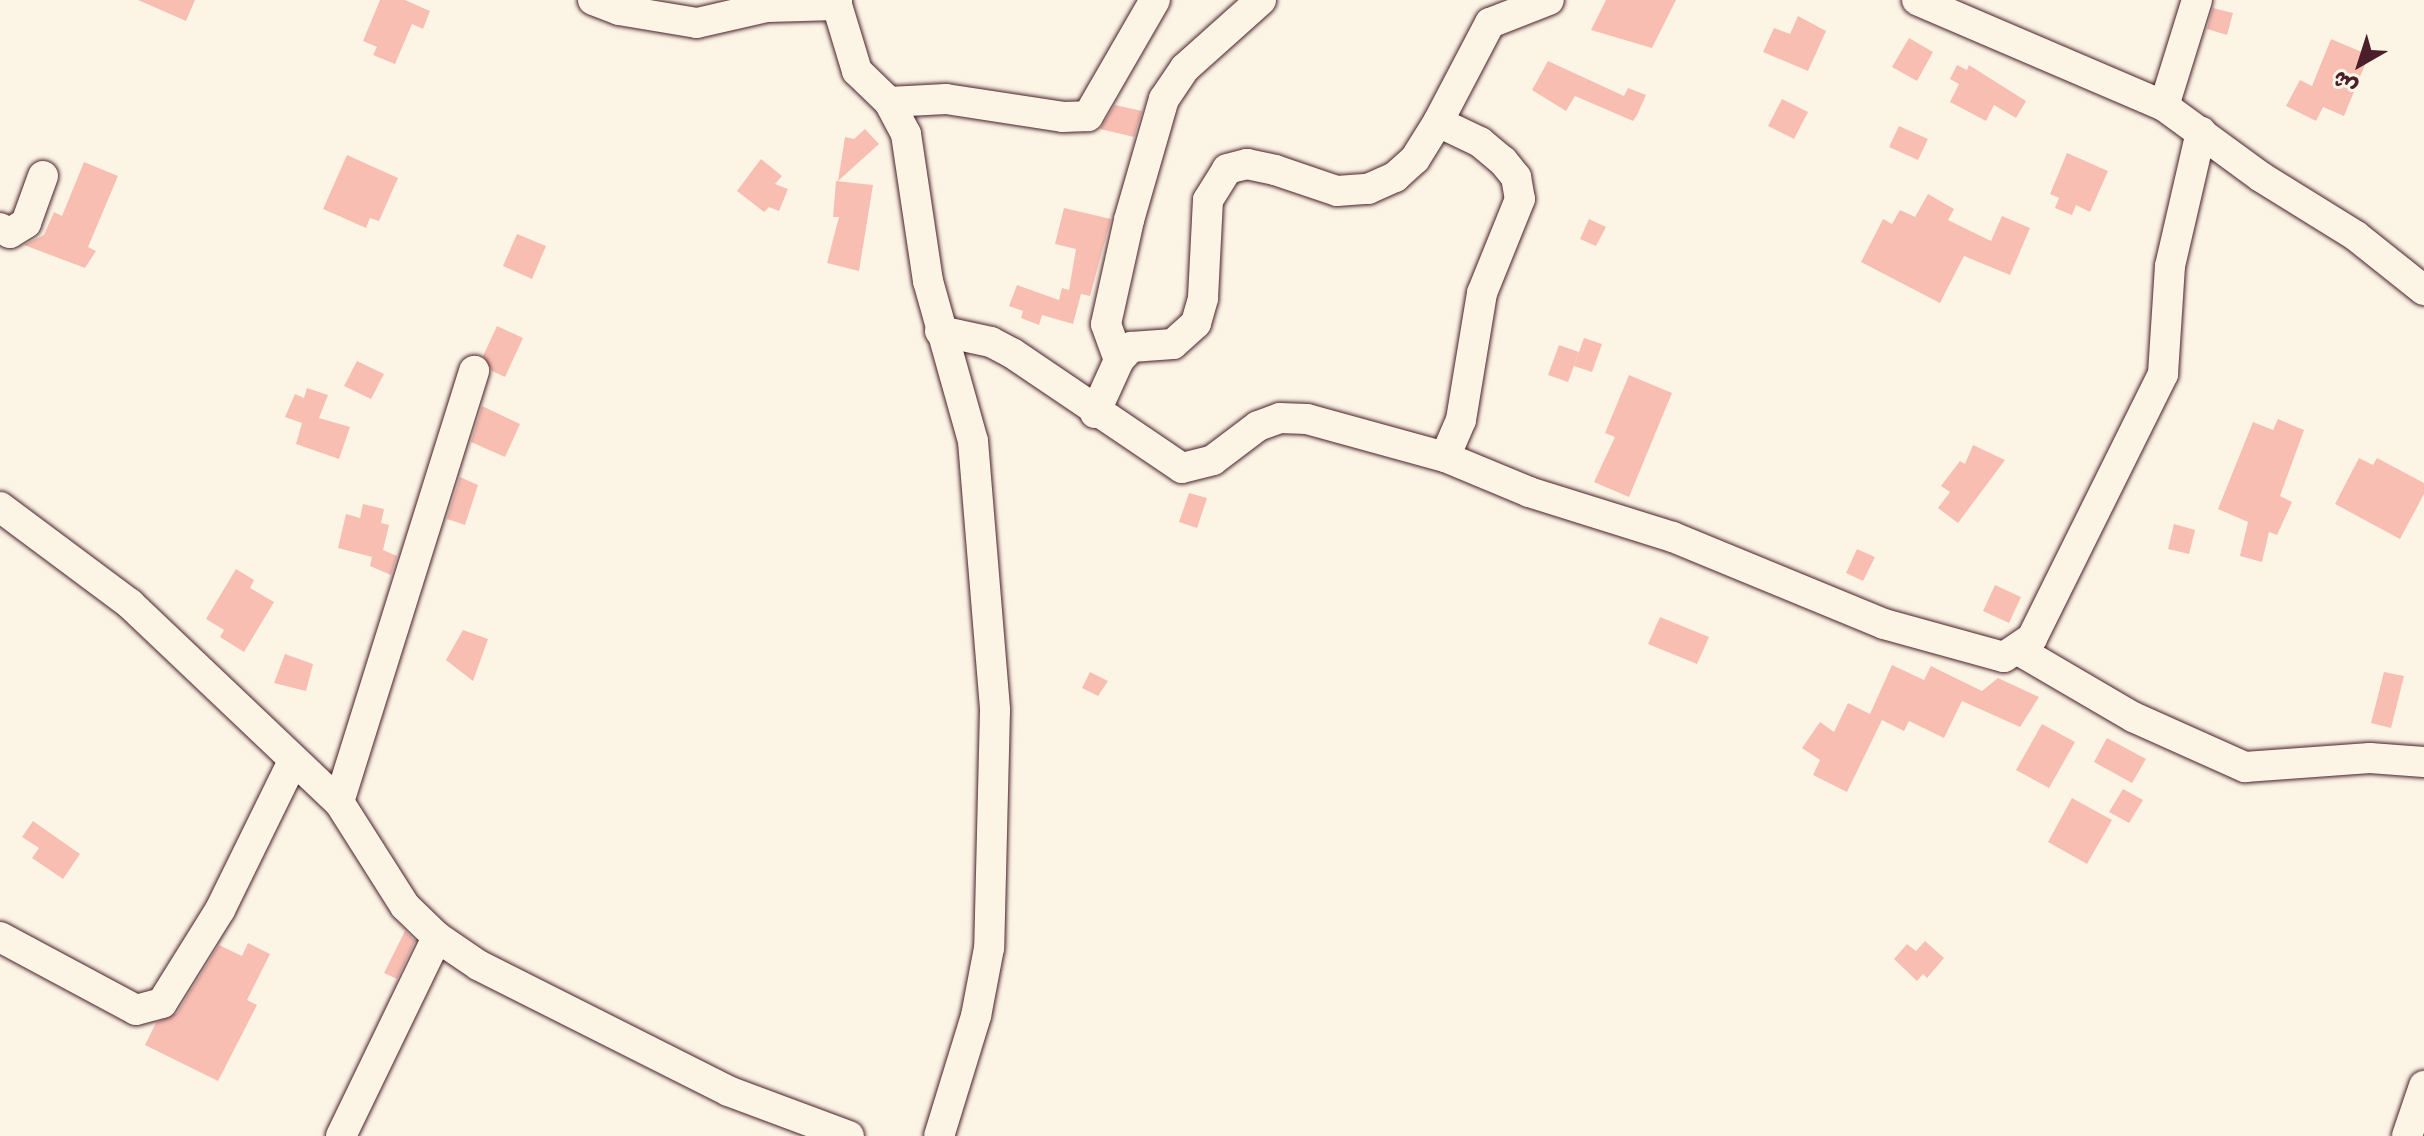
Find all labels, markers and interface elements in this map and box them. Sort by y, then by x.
north arrow [2320,24,2400,104]
text: ش [2323,60,2366,106]

